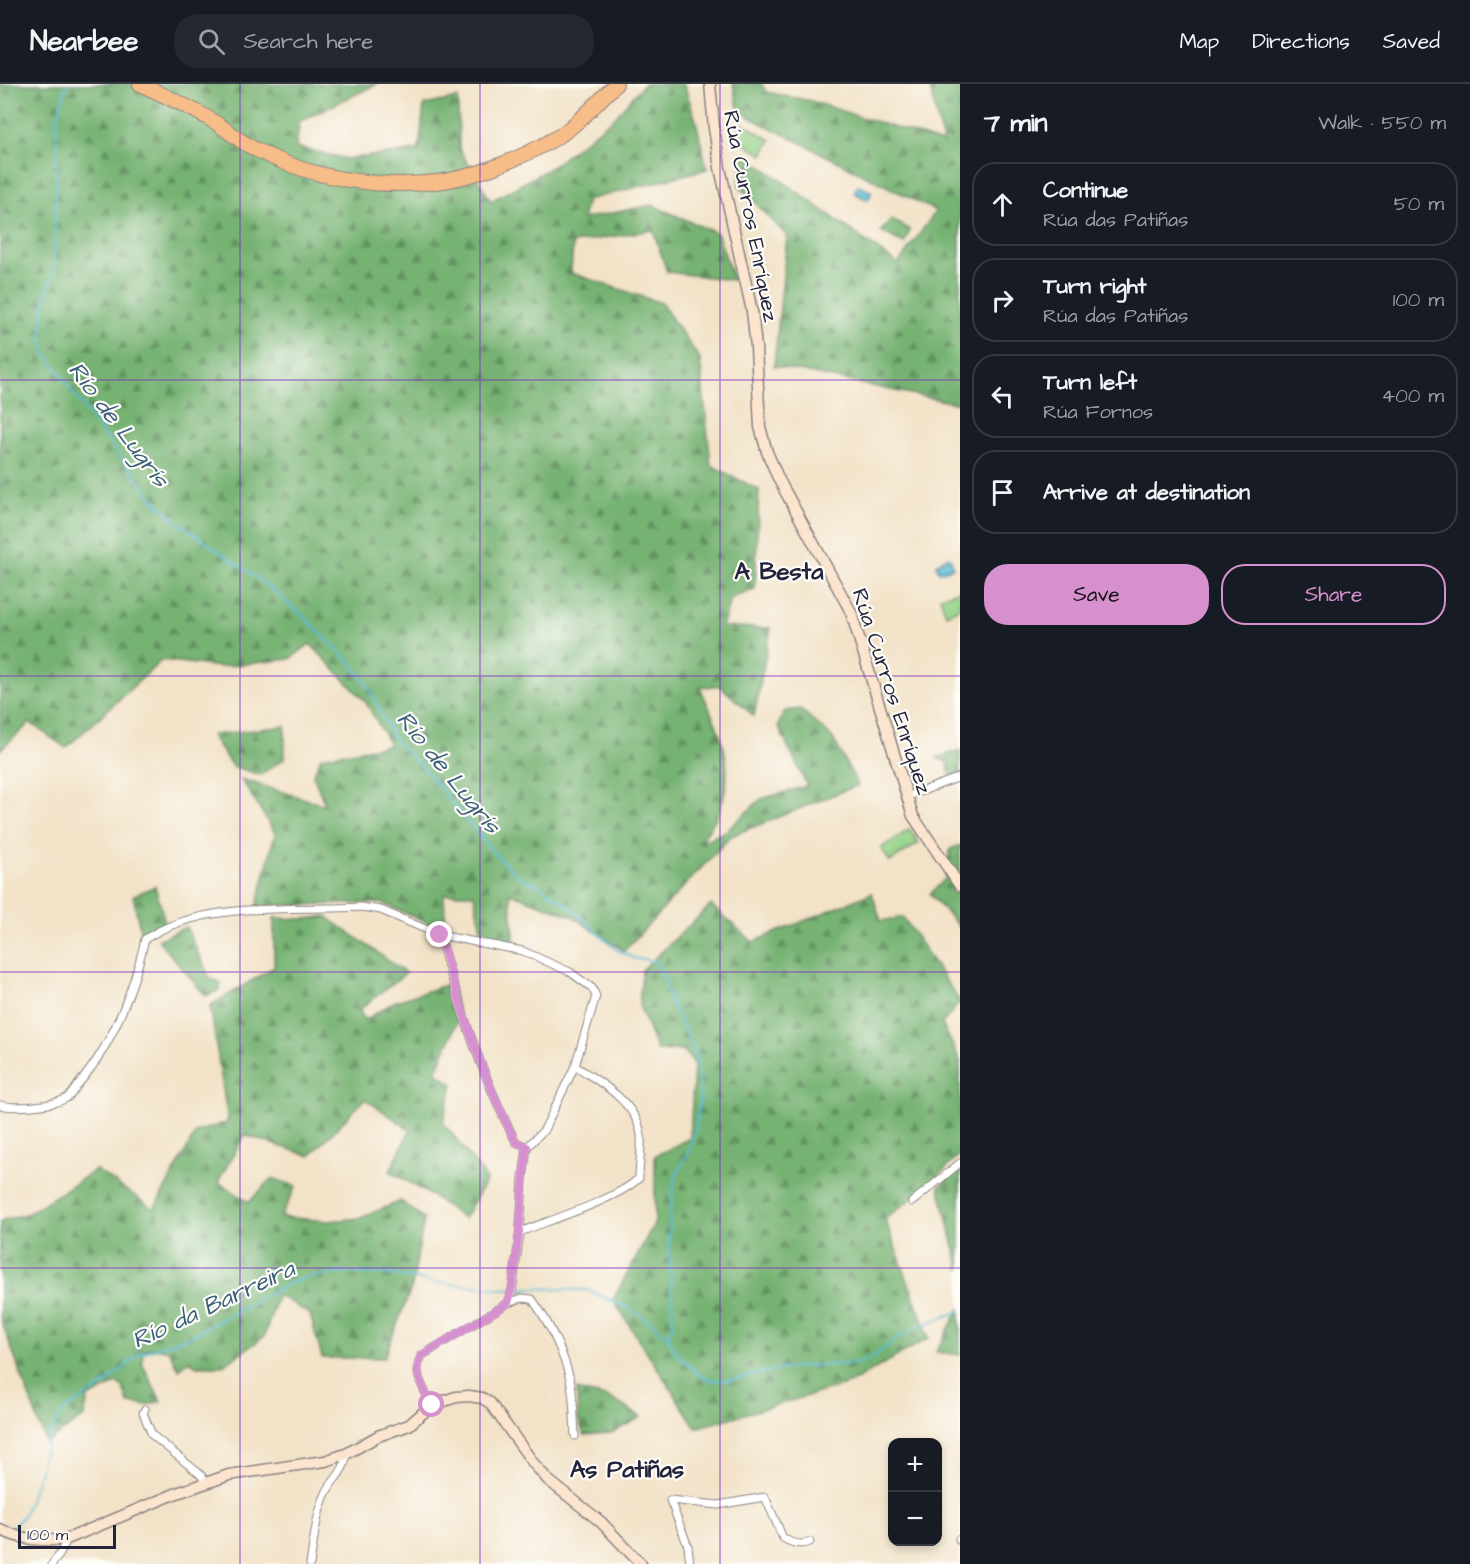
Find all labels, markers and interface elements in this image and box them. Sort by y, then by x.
search box [174,14,594,68]
text: Nearbee [30,22,138,61]
icon: search [195,25,228,58]
text: Search here [243,26,373,57]
text: Map [1179,27,1219,56]
text: Directions [1252,27,1350,56]
text: Saved [1383,27,1440,56]
text: 7 min [984,105,1048,141]
street label: Rúa Curros Enríquez [715,108,786,325]
text: Walk · 550 m [1318,109,1446,137]
text: Continue [1043,175,1128,206]
icon: ahead [986,188,1019,221]
text: 50 m [1394,190,1444,218]
text: Rúa das Patiñas [1043,206,1188,234]
text: Turn right [1043,271,1146,302]
icon: right [986,284,1019,317]
text: 100 m [1393,286,1444,314]
text: Rúa das Patiñas [1043,302,1188,330]
water label: Río de Lugrís [59,355,178,496]
text: Turn left [1043,367,1137,398]
icon: left [986,380,1019,413]
text: 400 m [1382,382,1444,410]
text: Rúa Fornos [1043,398,1153,426]
icon: arrive [986,476,1019,509]
text: Arrive at destination [1043,477,1250,508]
district label: A Besta [735,555,824,589]
button: Save [984,564,1209,625]
button: Share [1221,564,1446,625]
street label: Rúa Curros Enríquez [844,584,940,799]
water label: Río de Lugrís [387,704,509,843]
route end [426,921,452,947]
water label: Río da Barreira [127,1252,302,1357]
route start [418,1391,444,1417]
map controls [888,1438,942,1546]
button: + [888,1438,942,1492]
district label: As Patiñas [570,1453,684,1487]
button: − [888,1492,942,1546]
scale bar [18,1522,116,1550]
text: 100 m [27,1524,68,1546]

